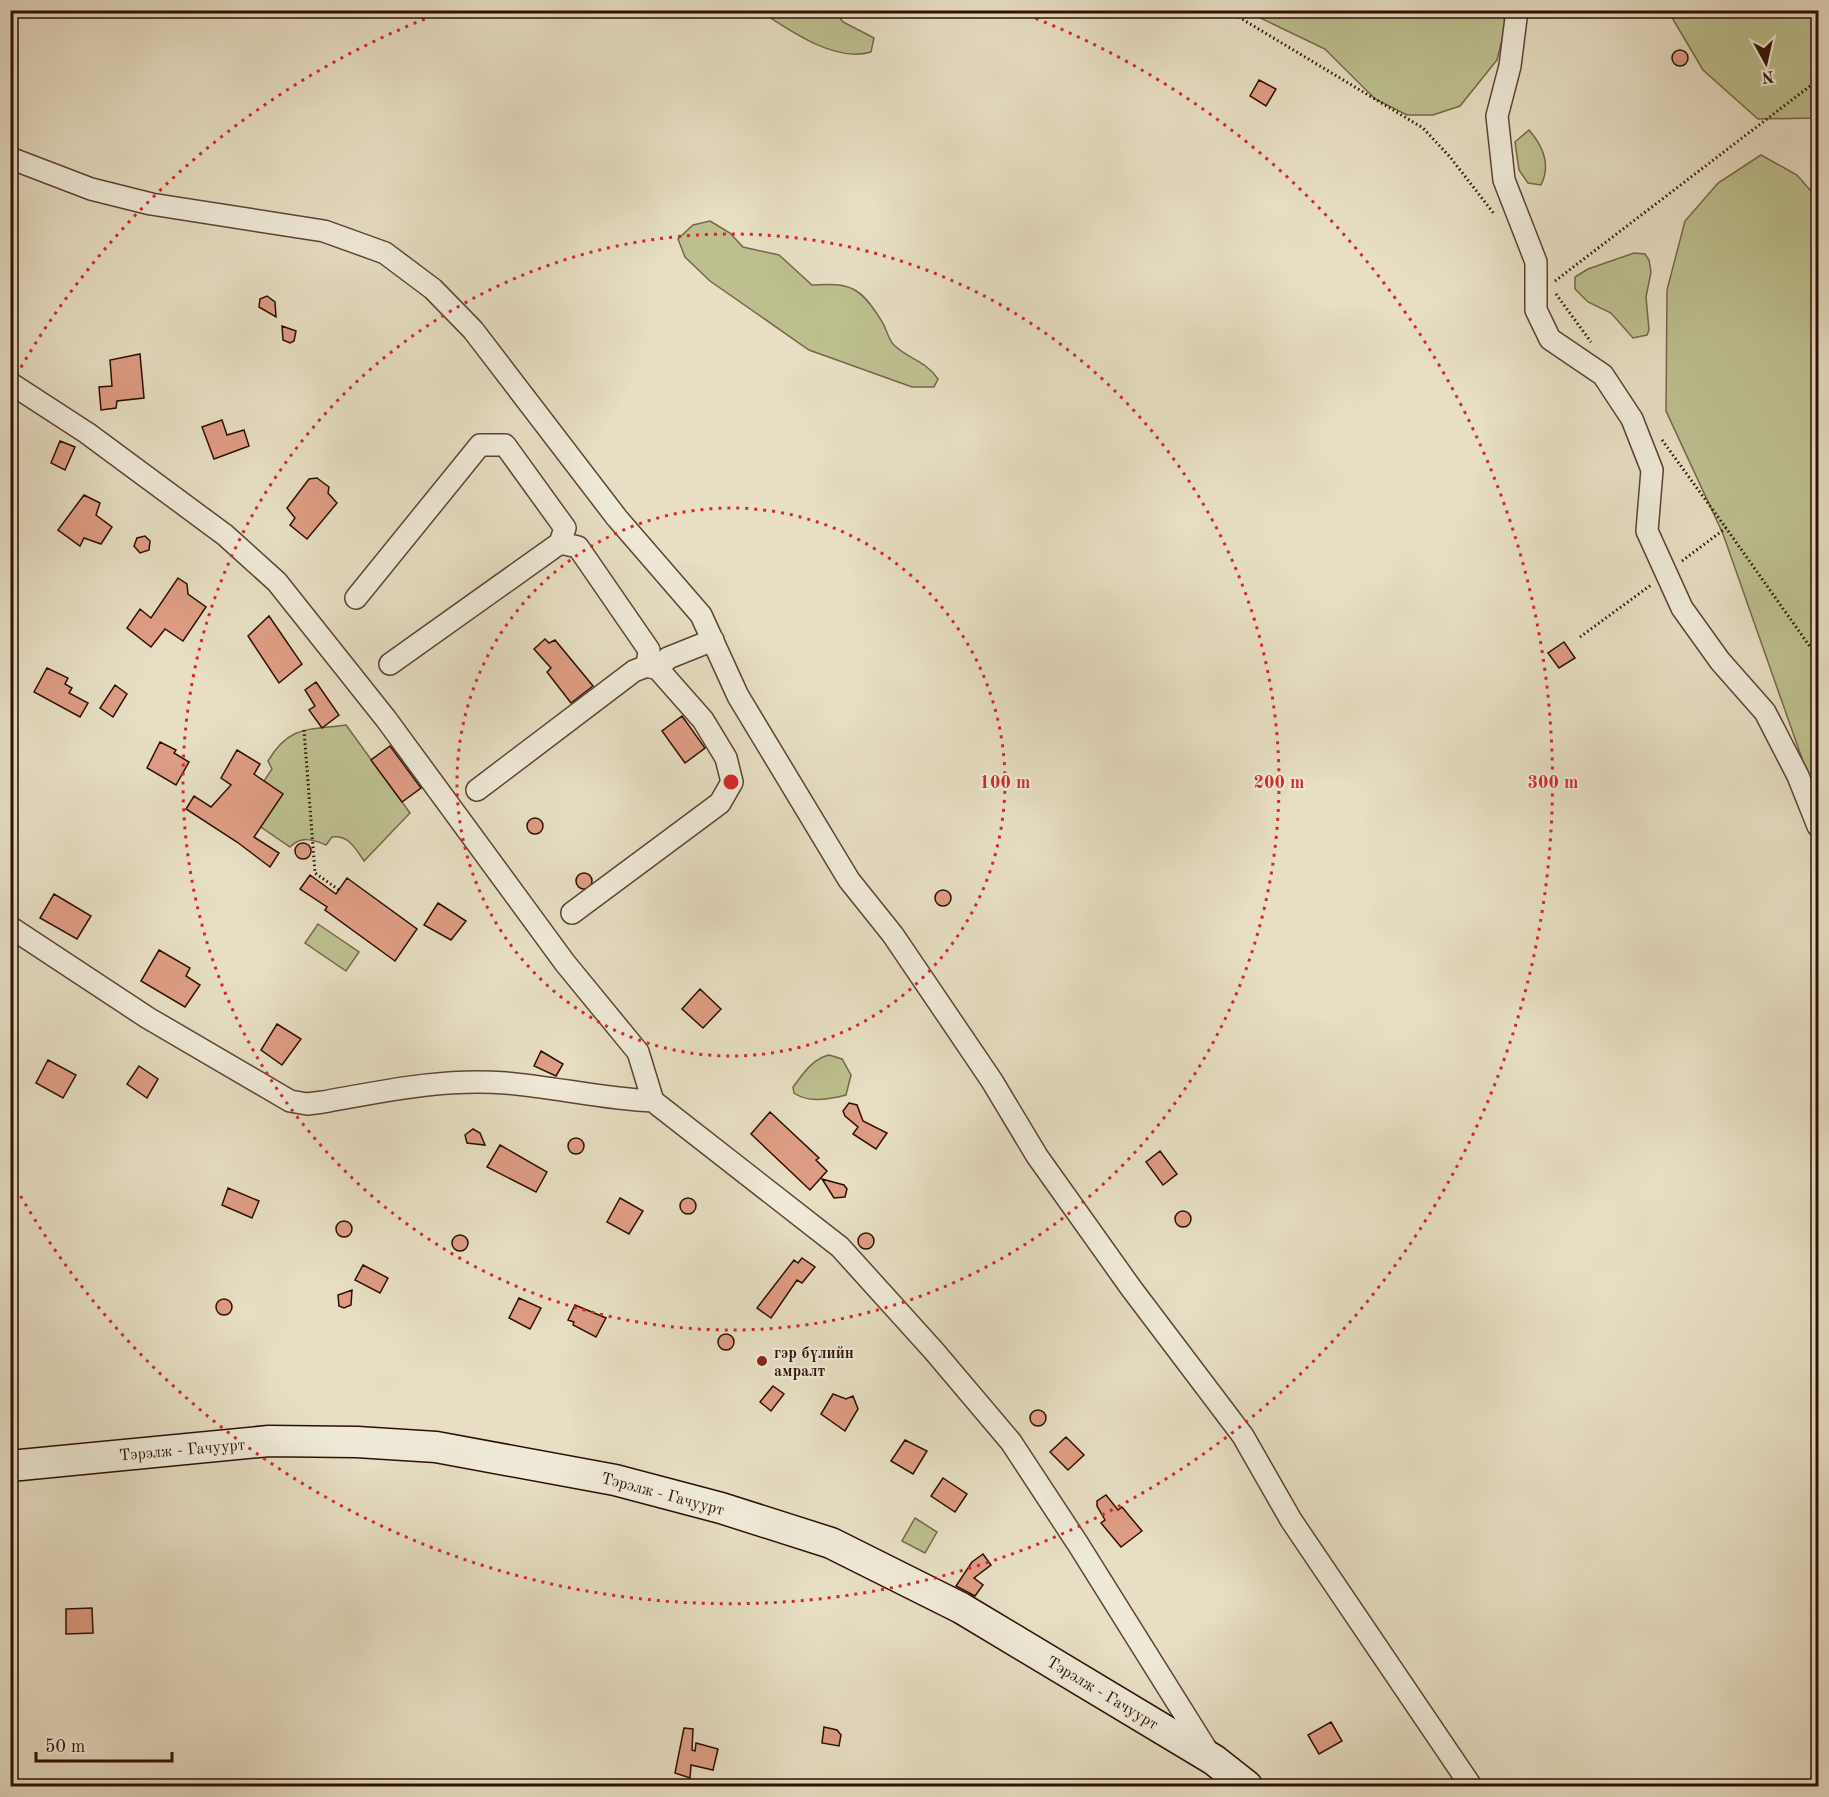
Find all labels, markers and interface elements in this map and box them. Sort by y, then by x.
north arrow [1736,33,1796,93]
text: N [1760,67,1775,85]
centre of rings [721,772,741,792]
text: 100 m [980,774,1030,792]
text: 200 m [1254,774,1304,792]
text: 300 m [1528,774,1578,792]
place label: гэр бүлийн амралт [774,1346,854,1380]
marker: гэр бүлийн амралт [755,1354,769,1368]
street label: Тэрэлж - Гачуурт [118,1438,246,1464]
street label: Тэрэлж - Гачуурт [599,1471,726,1519]
street label: Тэрэлж - Гачуурт [1044,1654,1160,1733]
scale bar [36,1725,172,1763]
text: 50 m [45,1738,85,1756]

